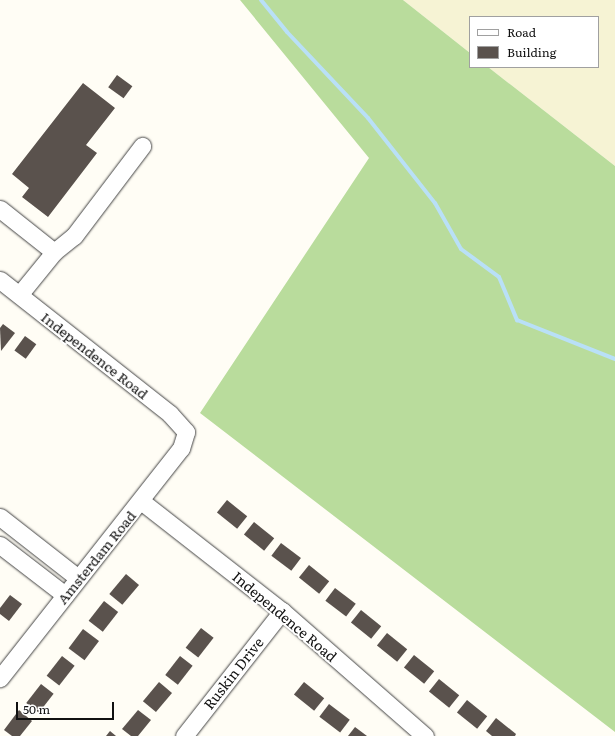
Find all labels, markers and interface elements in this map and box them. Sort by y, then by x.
legend [469,16,599,68]
text: Road [507,23,536,41]
text: Building [507,43,556,61]
street label: Independence Road [38,308,152,402]
street label: Amsterdam Road [53,507,139,607]
street label: Independence Road [229,567,341,665]
street label: Ruskin Drive [200,634,266,712]
scale bar [18,694,116,720]
text: 50 m [23,700,50,718]

